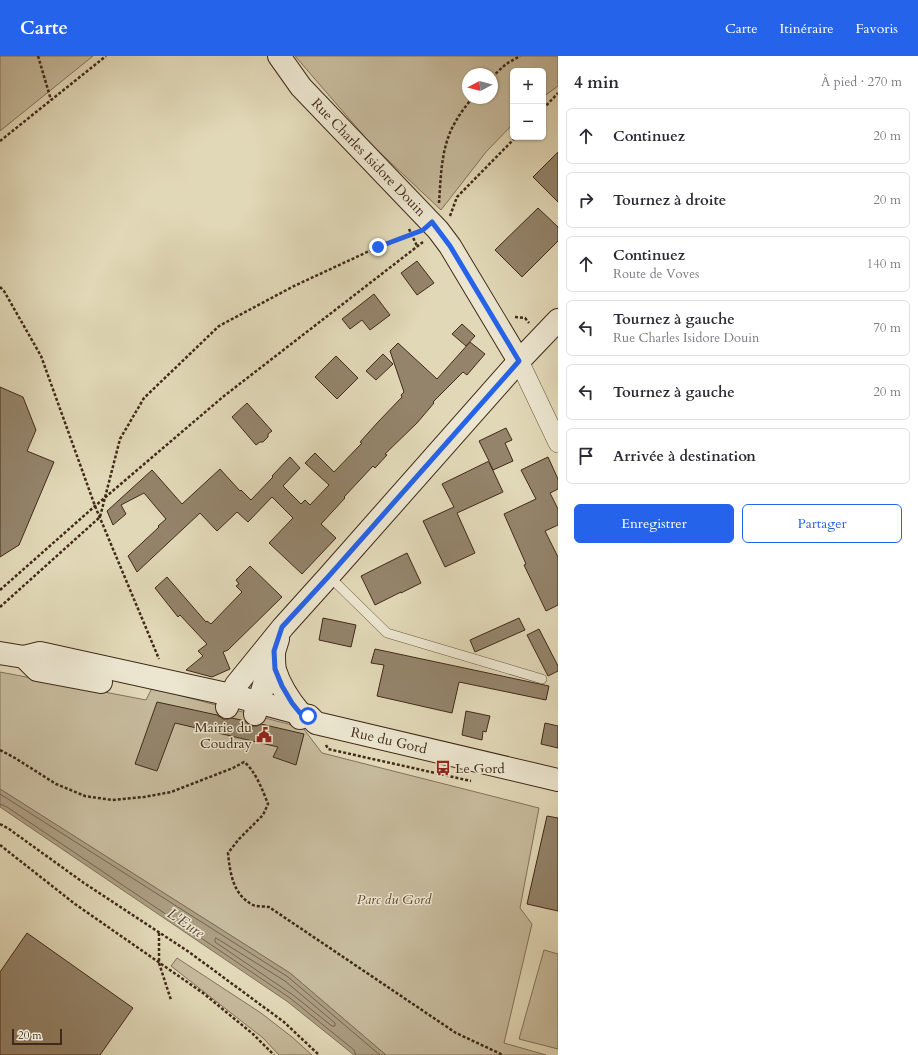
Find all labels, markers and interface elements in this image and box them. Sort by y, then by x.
text: Carte [20,15,68,41]
text: Carte [725,19,758,38]
text: Itinéraire [780,19,834,38]
text: Favoris [856,19,898,38]
north arrow [462,68,498,104]
map controls [510,68,546,140]
button: + [510,68,546,104]
text: 4 min [574,71,619,94]
text: À pied · 270 m [821,73,902,91]
street label: Rue Charles Isidore Douin [307,94,430,221]
button: − [510,104,546,140]
icon: ahead [575,125,597,147]
text: Continuez [613,126,685,146]
text: 20 m [873,127,901,145]
icon: right [575,189,597,211]
text: Tournez à droite [613,190,726,210]
text: 20 m [873,191,901,209]
route end [369,238,387,256]
text: Continuez [613,245,685,265]
icon: ahead [575,253,597,275]
text: 140 m [867,255,901,273]
text: Route de Voves [613,265,699,283]
text: Tournez à gauche [613,309,735,329]
icon: left [575,317,597,339]
text: 70 m [873,319,901,337]
text: Rue Charles Isidore Douin [613,329,759,347]
icon: left [575,381,597,403]
text: Tournez à gauche [613,382,735,402]
text: 20 m [873,383,901,401]
icon: arrive [575,445,597,467]
text: Arrivée à destination [613,446,756,466]
button: Enregistrer [574,504,734,543]
button: Partager [742,504,902,543]
route start [299,707,317,725]
place label: Mairie du Coudray [195,718,253,753]
street label: Rue du Gord [349,723,429,759]
public building icon: Mairie du Coudray [255,726,273,744]
bus stop icon: Le Gord [434,759,452,777]
place label: Le Gord [455,759,505,778]
park label: Parc du Gord [357,890,433,909]
water label: L'Eure [164,903,209,943]
scale bar [12,1027,62,1046]
text: 20 m [18,1028,42,1043]

